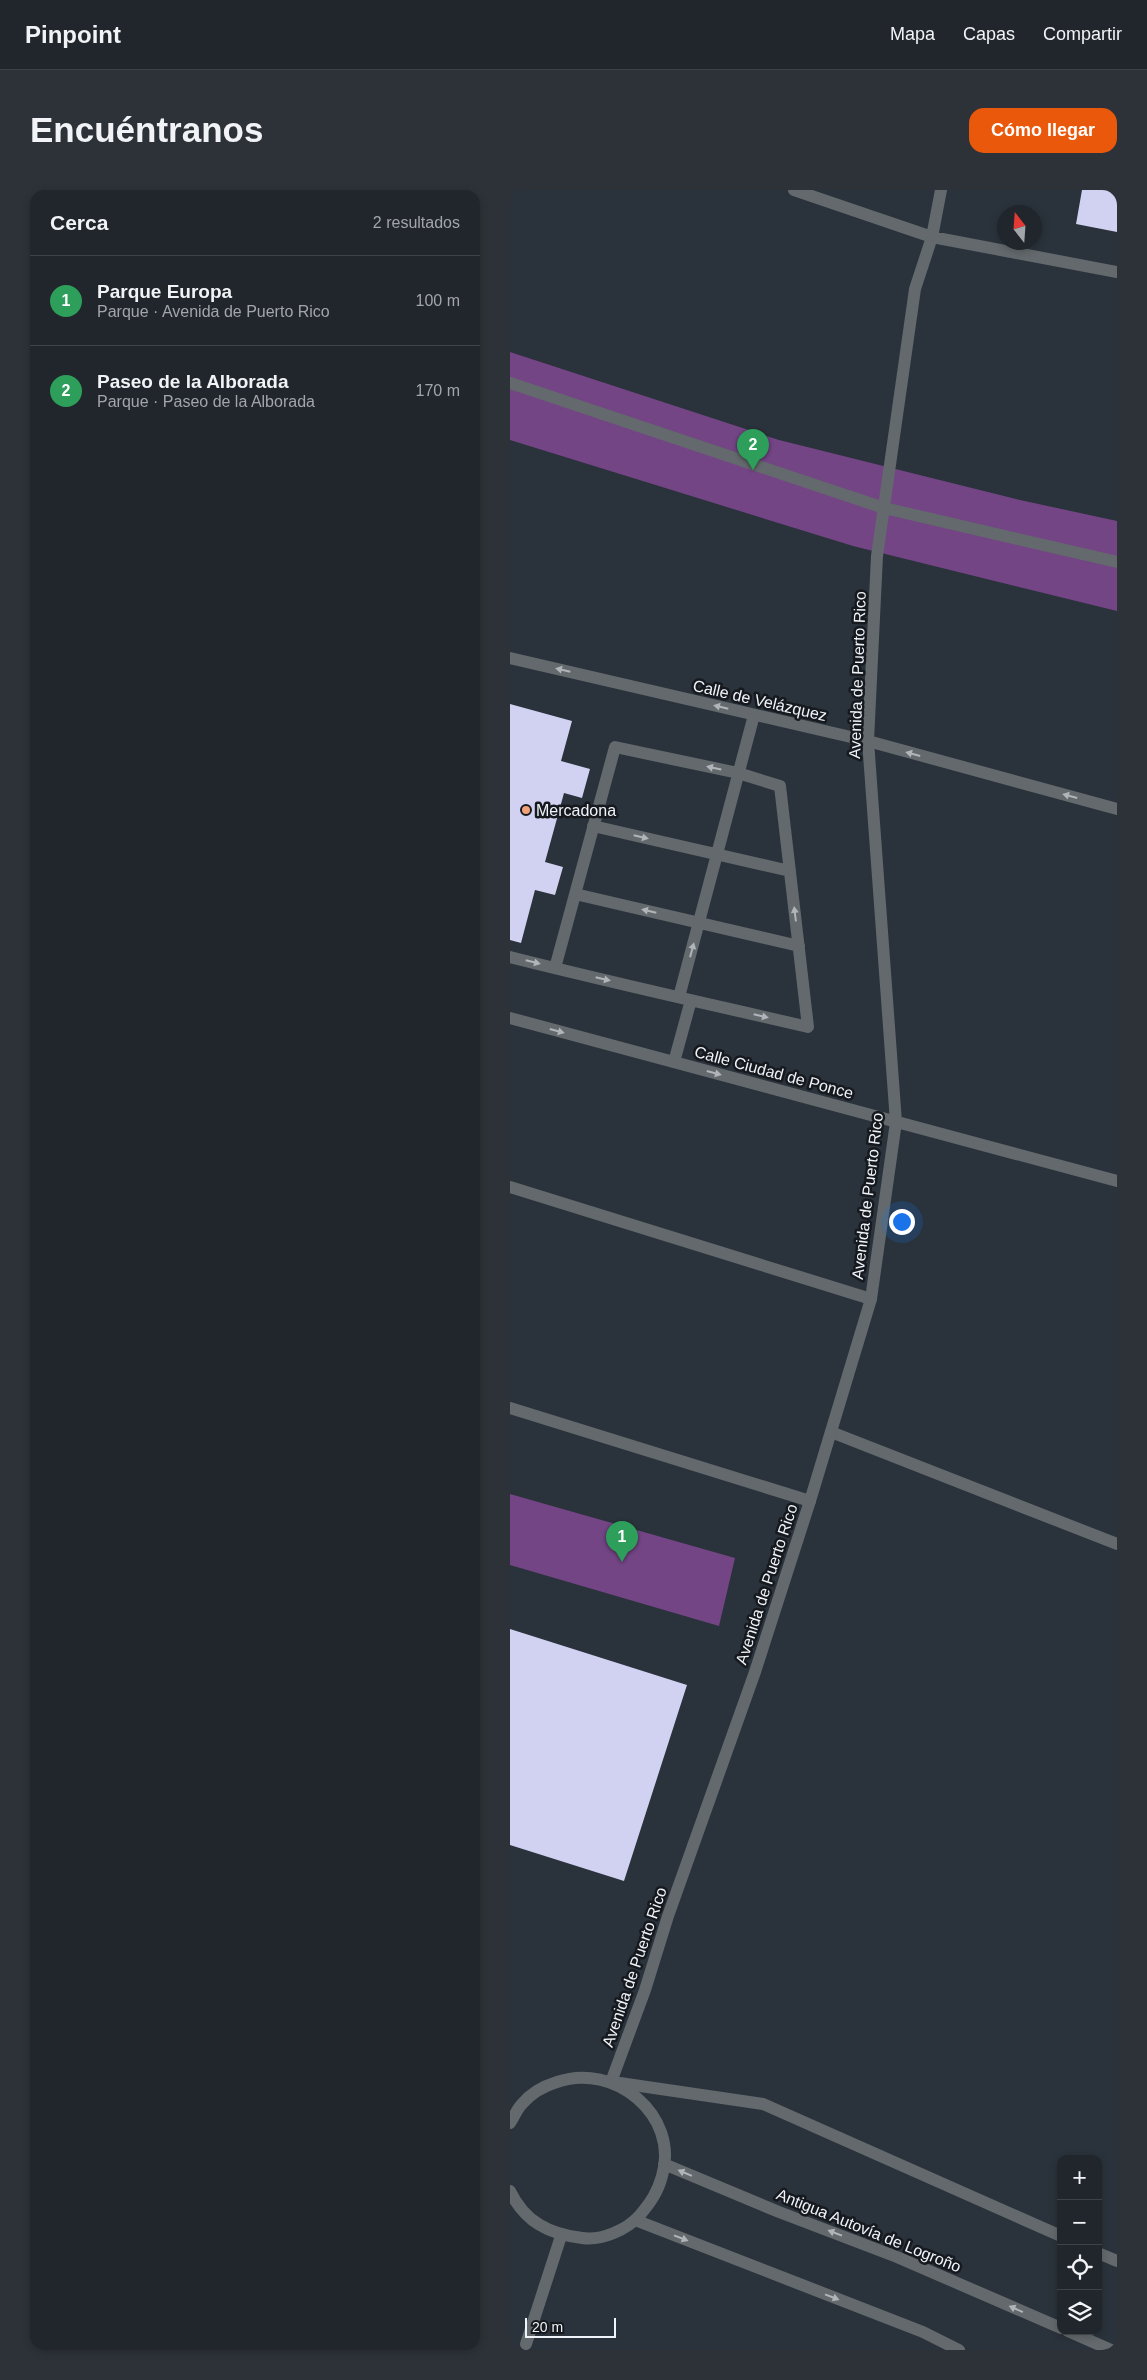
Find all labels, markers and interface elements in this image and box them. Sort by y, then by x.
text: Pinpoint [25,21,121,48]
text: Mapa [890,24,935,44]
text: Capas [963,24,1015,44]
text: Compartir [1043,24,1122,44]
button: Cómo llegar [969,108,1117,153]
text: Encuéntranos [30,110,263,149]
north arrow [997,205,1042,250]
text: Cerca [50,211,108,234]
text: 2 resultados [373,214,460,231]
text: Parque Europa [97,281,232,302]
text: 1 [62,292,70,309]
text: 100 m [416,292,460,309]
text: Parque · Avenida de Puerto Rico [97,303,330,320]
text: Paseo de la Alborada [97,371,288,392]
text: 2 [62,382,70,399]
text: 170 m [416,382,460,399]
text: Parque · Paseo de la Alborada [97,393,315,410]
pin: 2 [737,429,769,470]
street label: Avenida de Puerto Rico [846,591,869,759]
one-way arrow [556,666,571,674]
street label: Calle de Velázquez [691,677,829,724]
one-way arrow [714,703,729,711]
one-way arrow [906,749,921,757]
one-way arrow [706,763,722,771]
one-way arrow [1062,792,1077,800]
place label: Mercadona [536,802,616,819]
marker: Mercadona [520,804,532,816]
one-way arrow [633,833,648,841]
one-way arrow [791,906,799,922]
one-way arrow [641,907,656,915]
one-way arrow [688,942,696,957]
one-way arrow [525,958,540,966]
one-way arrow [595,975,610,983]
one-way arrow [753,1012,768,1020]
one-way arrow [550,1027,565,1035]
street label: Calle Ciudad de Ponce [693,1043,855,1102]
one-way arrow [706,1069,722,1077]
street label: Avenida de Puerto Rico [849,1112,886,1280]
your location [889,1209,915,1235]
street label: Avenida de Puerto Rico [732,1502,801,1667]
pin: 1 [606,1521,638,1562]
street label: Avenida de Puerto Rico [599,1885,670,2049]
map controls [1057,2155,1102,2335]
button: + [1057,2155,1102,2200]
one-way arrow [678,2168,692,2176]
street label: Antigua Autovía de Logroño [774,2186,964,2275]
button: − [1057,2200,1102,2245]
one-way arrow [828,2229,843,2236]
one-way arrow [673,2235,688,2242]
button: locate [1057,2245,1102,2290]
button: layers [1057,2290,1102,2335]
one-way arrow [825,2293,840,2301]
one-way arrow [1009,2304,1023,2312]
scale bar [525,2315,616,2338]
text: 20 m [532,2319,563,2335]

